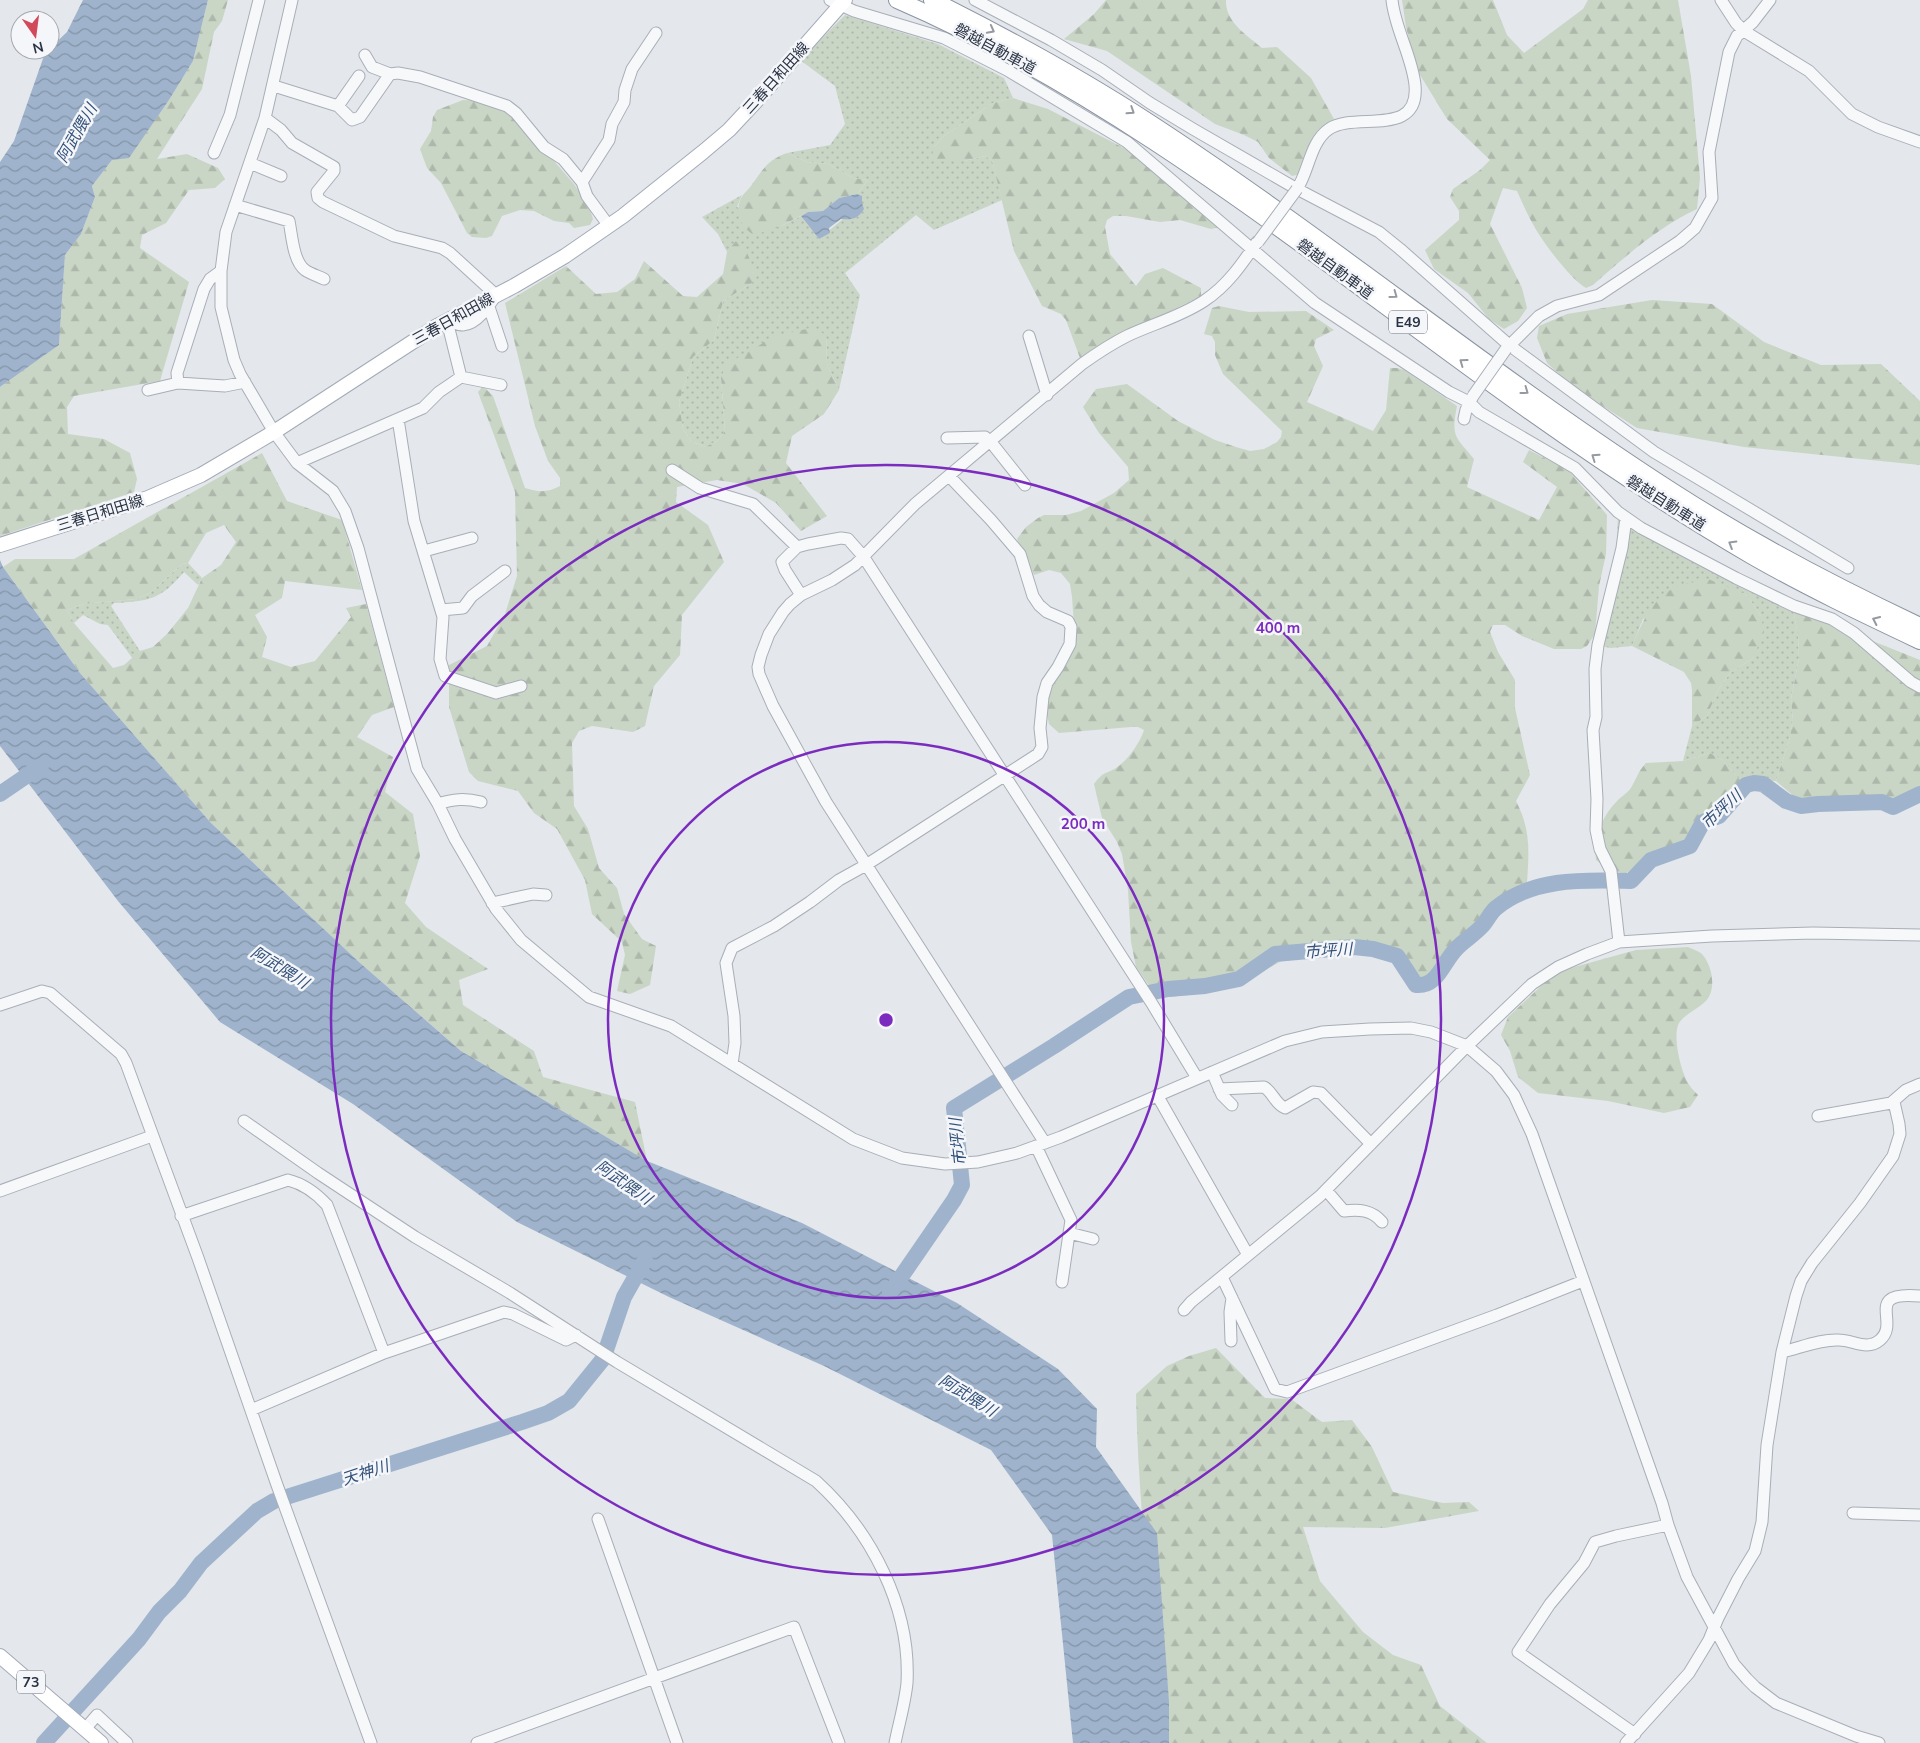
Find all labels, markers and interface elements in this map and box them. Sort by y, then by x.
north arrow [10,10,60,60]
street label: 磐越自動車道 [951,19,1039,78]
one-way arrow [986,24,995,34]
text: N [31,38,45,58]
street label: 三春日和田線 [738,38,813,117]
water label: 阿武隈川 [51,99,102,166]
one-way arrow [1126,105,1135,115]
street label: 磐越自動車道 [1293,234,1377,303]
street label: 三春日和田線 [409,288,497,349]
one-way arrow [1388,289,1397,297]
road number: E49 [1389,311,1427,334]
one-way arrow [1460,360,1469,368]
one-way arrow [1519,385,1529,394]
one-way arrow [1591,454,1601,463]
street label: 磐越自動車道 [1623,471,1709,534]
street label: 三春日和田線 [54,490,146,535]
one-way arrow [1729,541,1738,551]
one-way arrow [1872,615,1881,626]
text: 400 m [1256,618,1300,637]
water label: 市坪川 [1697,784,1747,833]
text: 200 m [1061,814,1105,833]
water label: 市坪川 [1303,938,1355,962]
water label: 阿武隈川 [248,942,314,993]
centre of rings [877,1011,895,1029]
water label: 市坪川 [944,1115,969,1167]
water label: 阿武隈川 [592,1155,658,1210]
water label: 阿武隈川 [936,1370,1002,1421]
water label: 天神川 [339,1454,393,1489]
road number: 73 [17,1670,45,1694]

